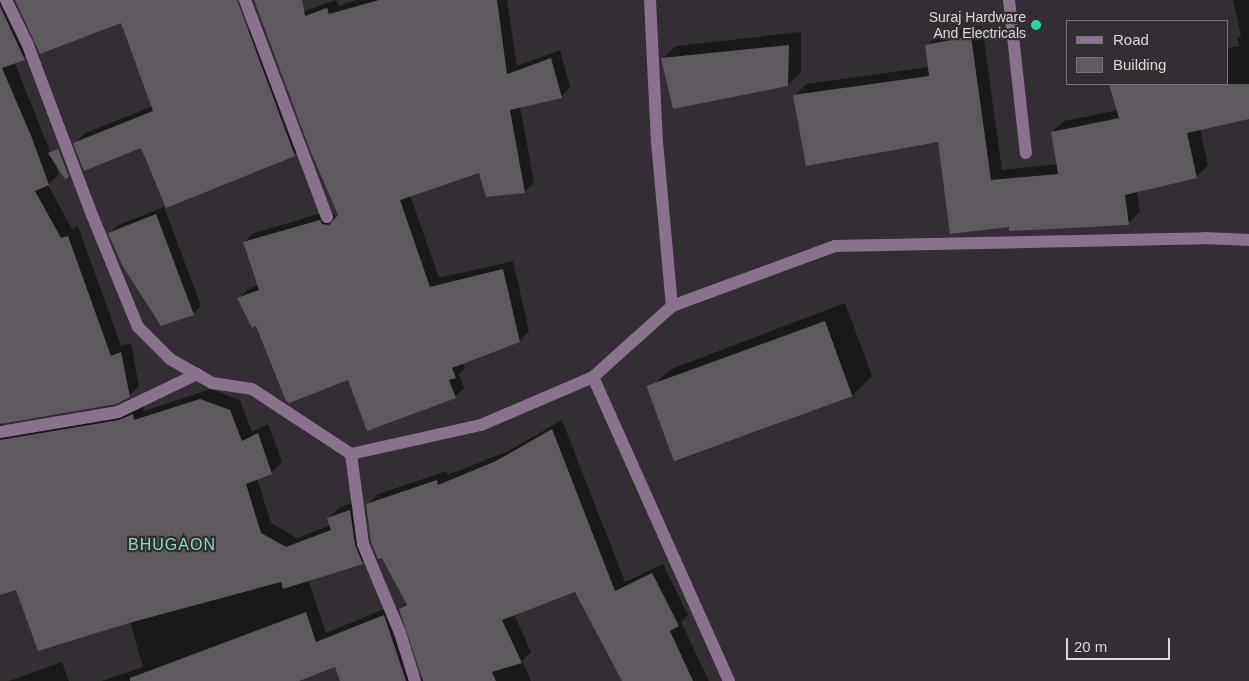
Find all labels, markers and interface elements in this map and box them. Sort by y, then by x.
place label: Suraj Hardware And Electricals [929,9,1026,41]
marker: Suraj Hardware And Electricals [1030,19,1042,31]
legend [1066,20,1229,85]
text: Road [1113,31,1149,48]
text: Building [1113,56,1166,73]
district label: BHUGAON [127,535,217,555]
scale bar [1069,628,1173,660]
text: 20 m [1074,638,1107,655]

